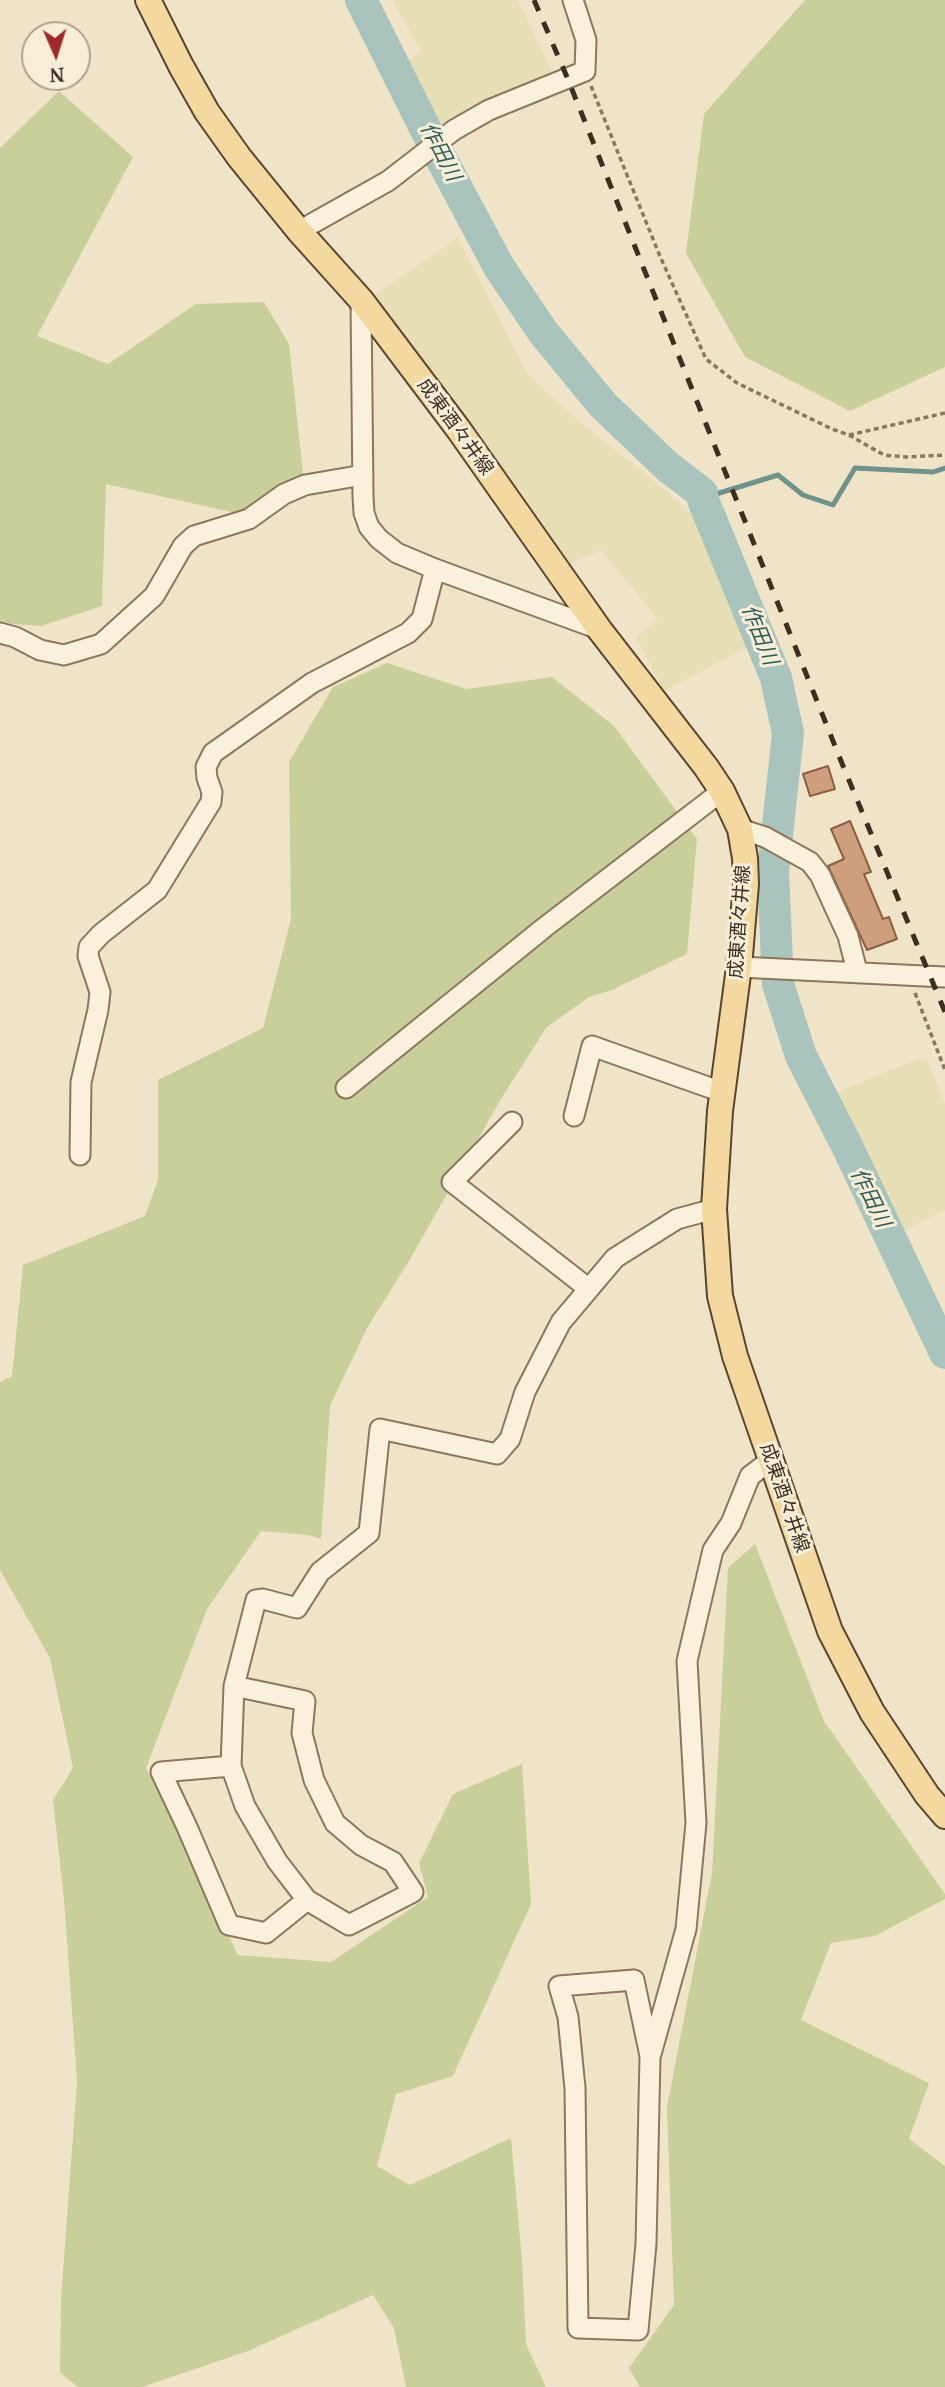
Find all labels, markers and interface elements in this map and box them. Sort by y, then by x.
north arrow [21,21,91,91]
text: N [49,62,65,88]
water label: 作田川 [414,118,466,186]
street label: 成東酒々井線 [412,374,498,480]
water label: 作田川 [736,601,782,669]
street label: 成東酒々井線 [725,864,755,980]
water label: 作田川 [845,1164,895,1232]
street label: 成東酒々井線 [755,1440,813,1556]

